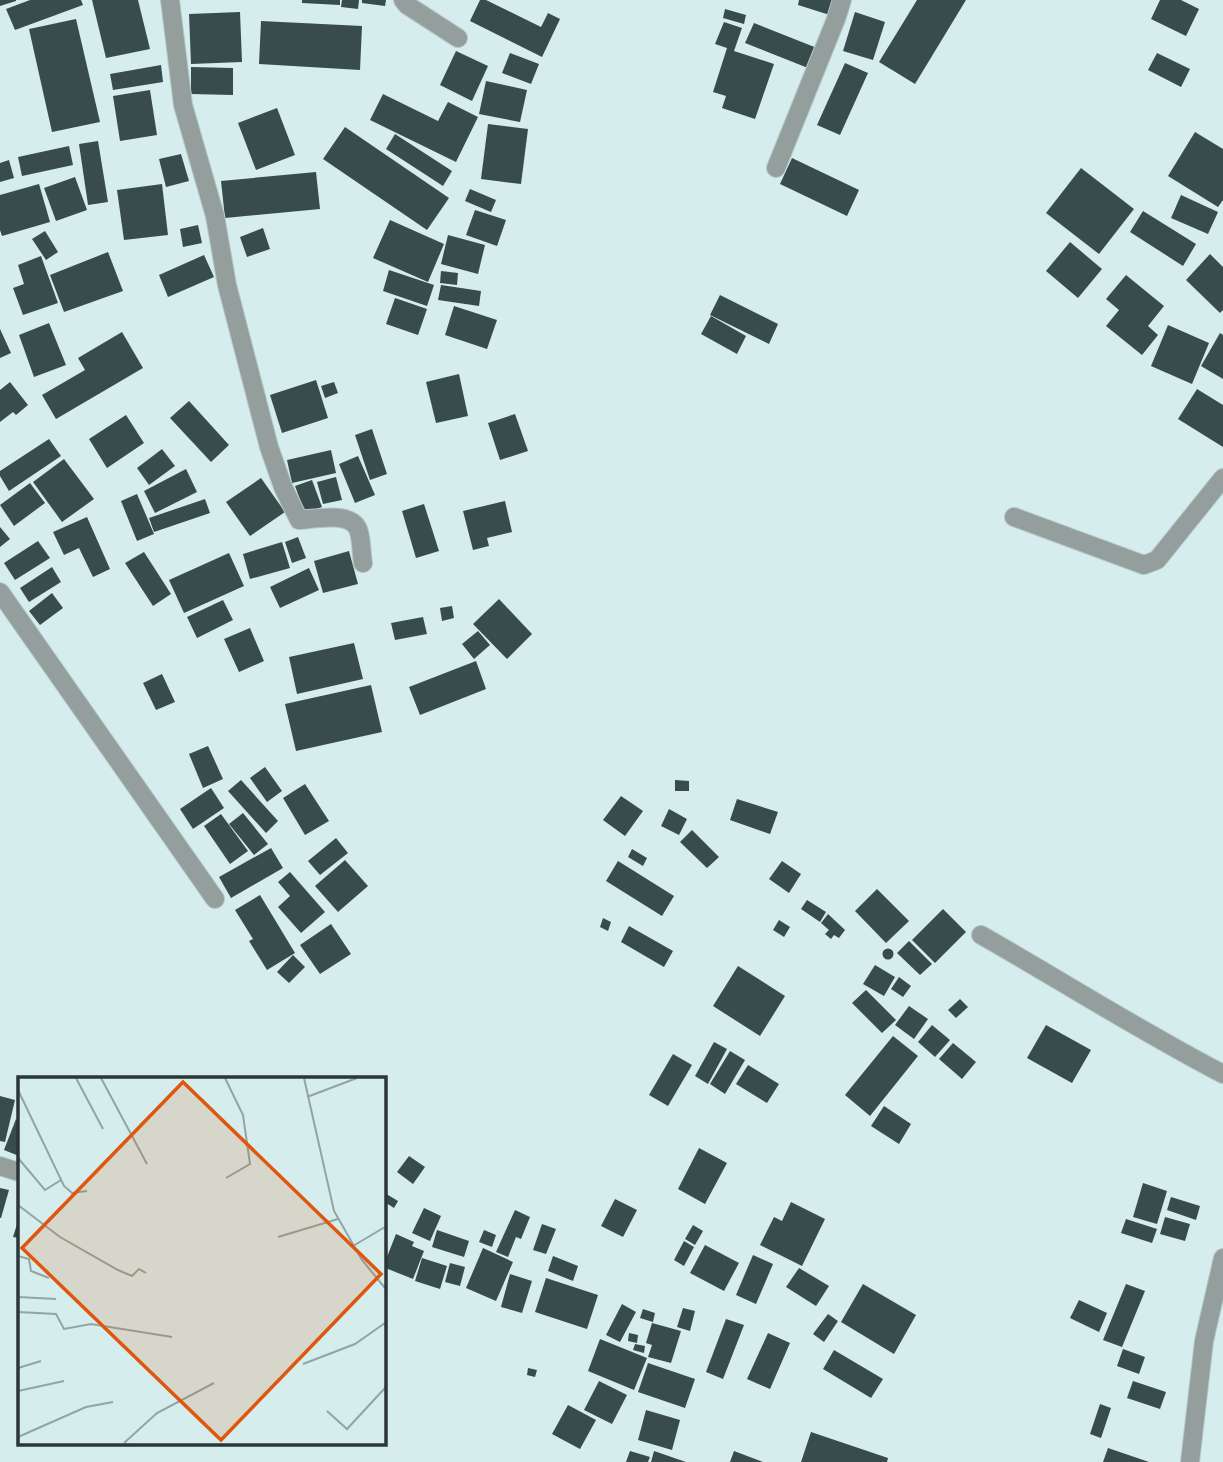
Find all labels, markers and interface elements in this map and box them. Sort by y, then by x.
inset map [18,1077,385,1444]

